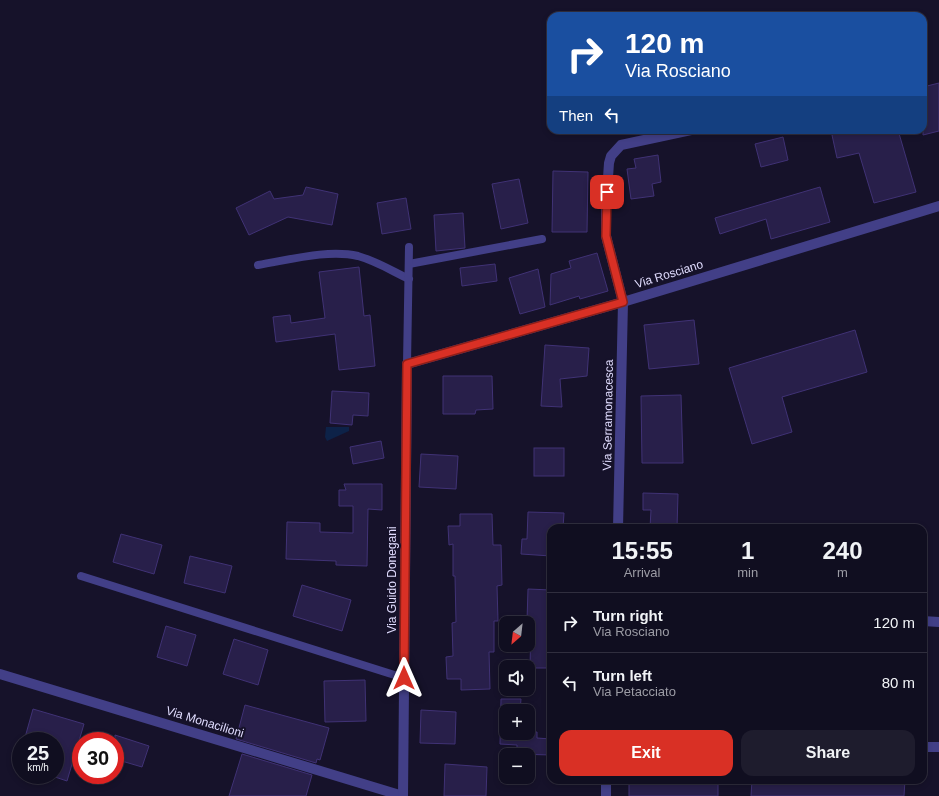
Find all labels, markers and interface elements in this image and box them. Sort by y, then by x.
icon: right [559,28,611,80]
text: 120 m [625,28,704,59]
text: Via Rosciano [625,61,731,81]
icon: left [601,104,623,126]
text: Then [559,107,593,124]
pin [590,175,624,209]
icon: arrive [596,181,618,203]
street label: Via Rosciano [633,257,705,291]
street label: Via Serramonacesca [600,359,616,471]
street label: Via Guido Donegani [385,526,399,634]
text: 15:55 [611,537,673,564]
text: 1 [741,537,754,564]
text: 240 [823,537,863,564]
text: Arrival [624,565,661,580]
text: min [737,565,758,580]
text: m [837,565,848,580]
text: Turn right [593,607,663,624]
icon: right [559,612,581,634]
text: 120 m [873,614,915,631]
north arrow [499,616,535,652]
map controls [499,616,535,784]
text: Via Rosciano [593,624,669,639]
position arrow [383,657,425,699]
button: sound [499,660,535,696]
text: Turn left [593,667,652,684]
icon: left [559,672,581,694]
text: 80 m [882,674,915,691]
text: Via Petacciato [593,684,676,699]
street label: Via Monacilioni [164,704,246,740]
button: + [499,704,535,740]
button: Exit [559,730,733,776]
button: Share [741,730,915,776]
speed limit sign: 30 [72,732,124,784]
text: 25 [27,742,49,764]
button: − [499,748,535,784]
text: km/h [27,762,49,773]

